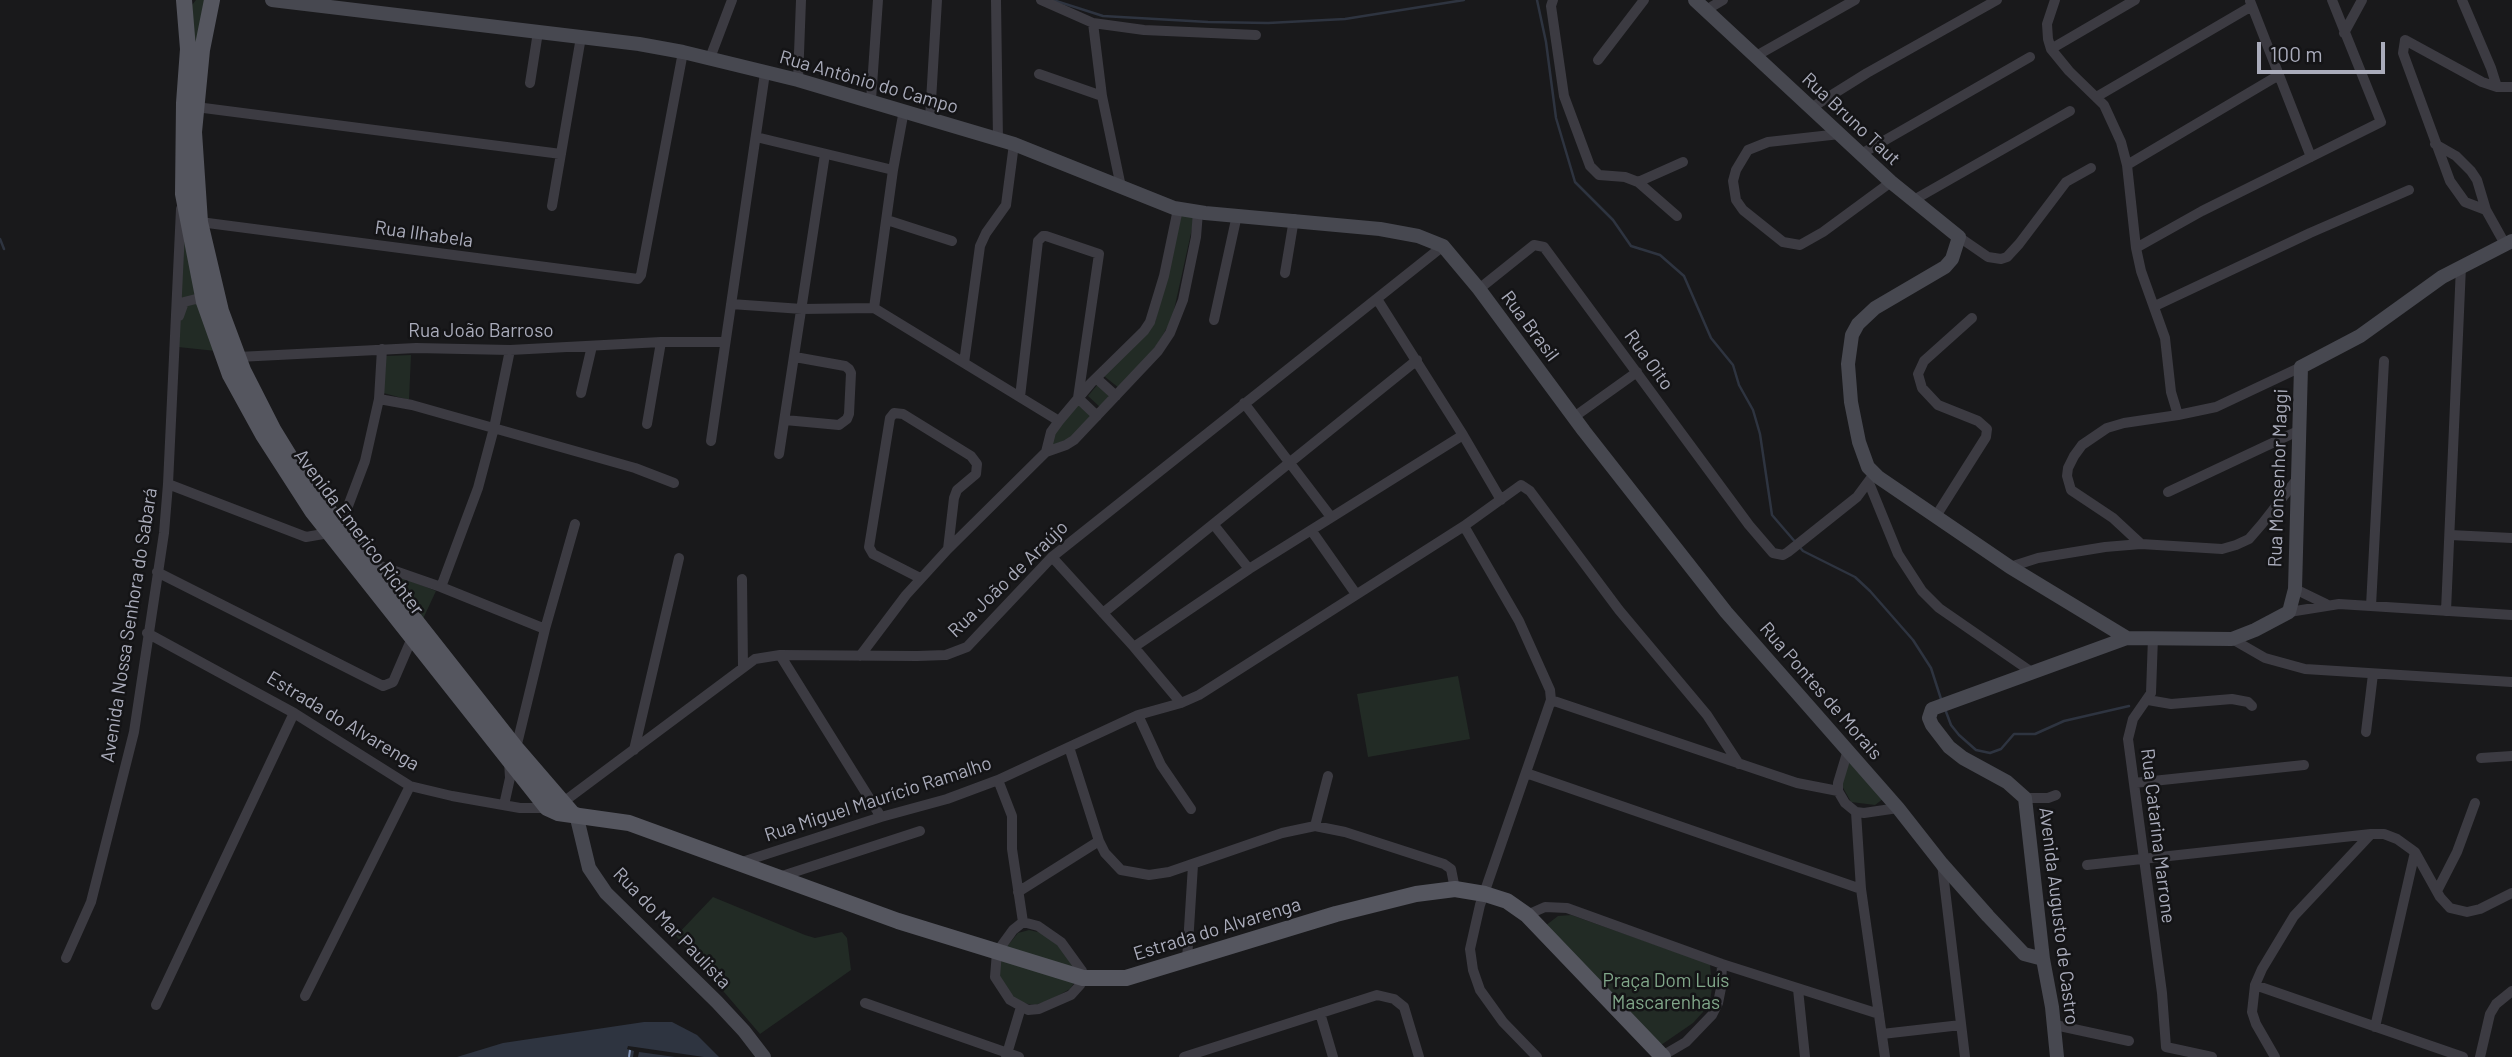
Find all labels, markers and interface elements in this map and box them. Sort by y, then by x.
scale bar [2260,28,2388,72]
text: 100 m [2270,41,2323,66]
street label: Rua Antônio do Campo [777,46,961,118]
street label: Rua Bruno Taut [1797,68,1905,170]
street label: Rua Ilhabela [373,216,475,252]
street label: Rua Brasil [1496,286,1564,366]
street label: Rua João Barroso [408,320,554,342]
street label: Rua Oito [1620,325,1678,395]
street label: Rua Monsenhor Maggi [2263,388,2293,568]
street label: Avenida Emerico Richter [289,444,429,620]
street label: Avenida Nossa Senhora do Sabará [96,486,162,764]
street label: Rua João de Araújo [943,516,1073,642]
street label: Rua Pontes de Morais [1755,617,1887,765]
street label: Estrada do Alvarenga [263,666,423,776]
street label: Rua Catarina Marrone [2136,747,2180,925]
street label: Rua Miguel Maurício Ramalho [762,751,994,847]
street label: Avenida Augusto de Castro [2034,806,2084,1026]
street label: Rua do Mar Paulista [608,863,736,993]
street label: Estrada do Alvarenga [1130,893,1304,965]
park label: Praça Dom Luís Mascarenhas [1603,970,1729,1014]

